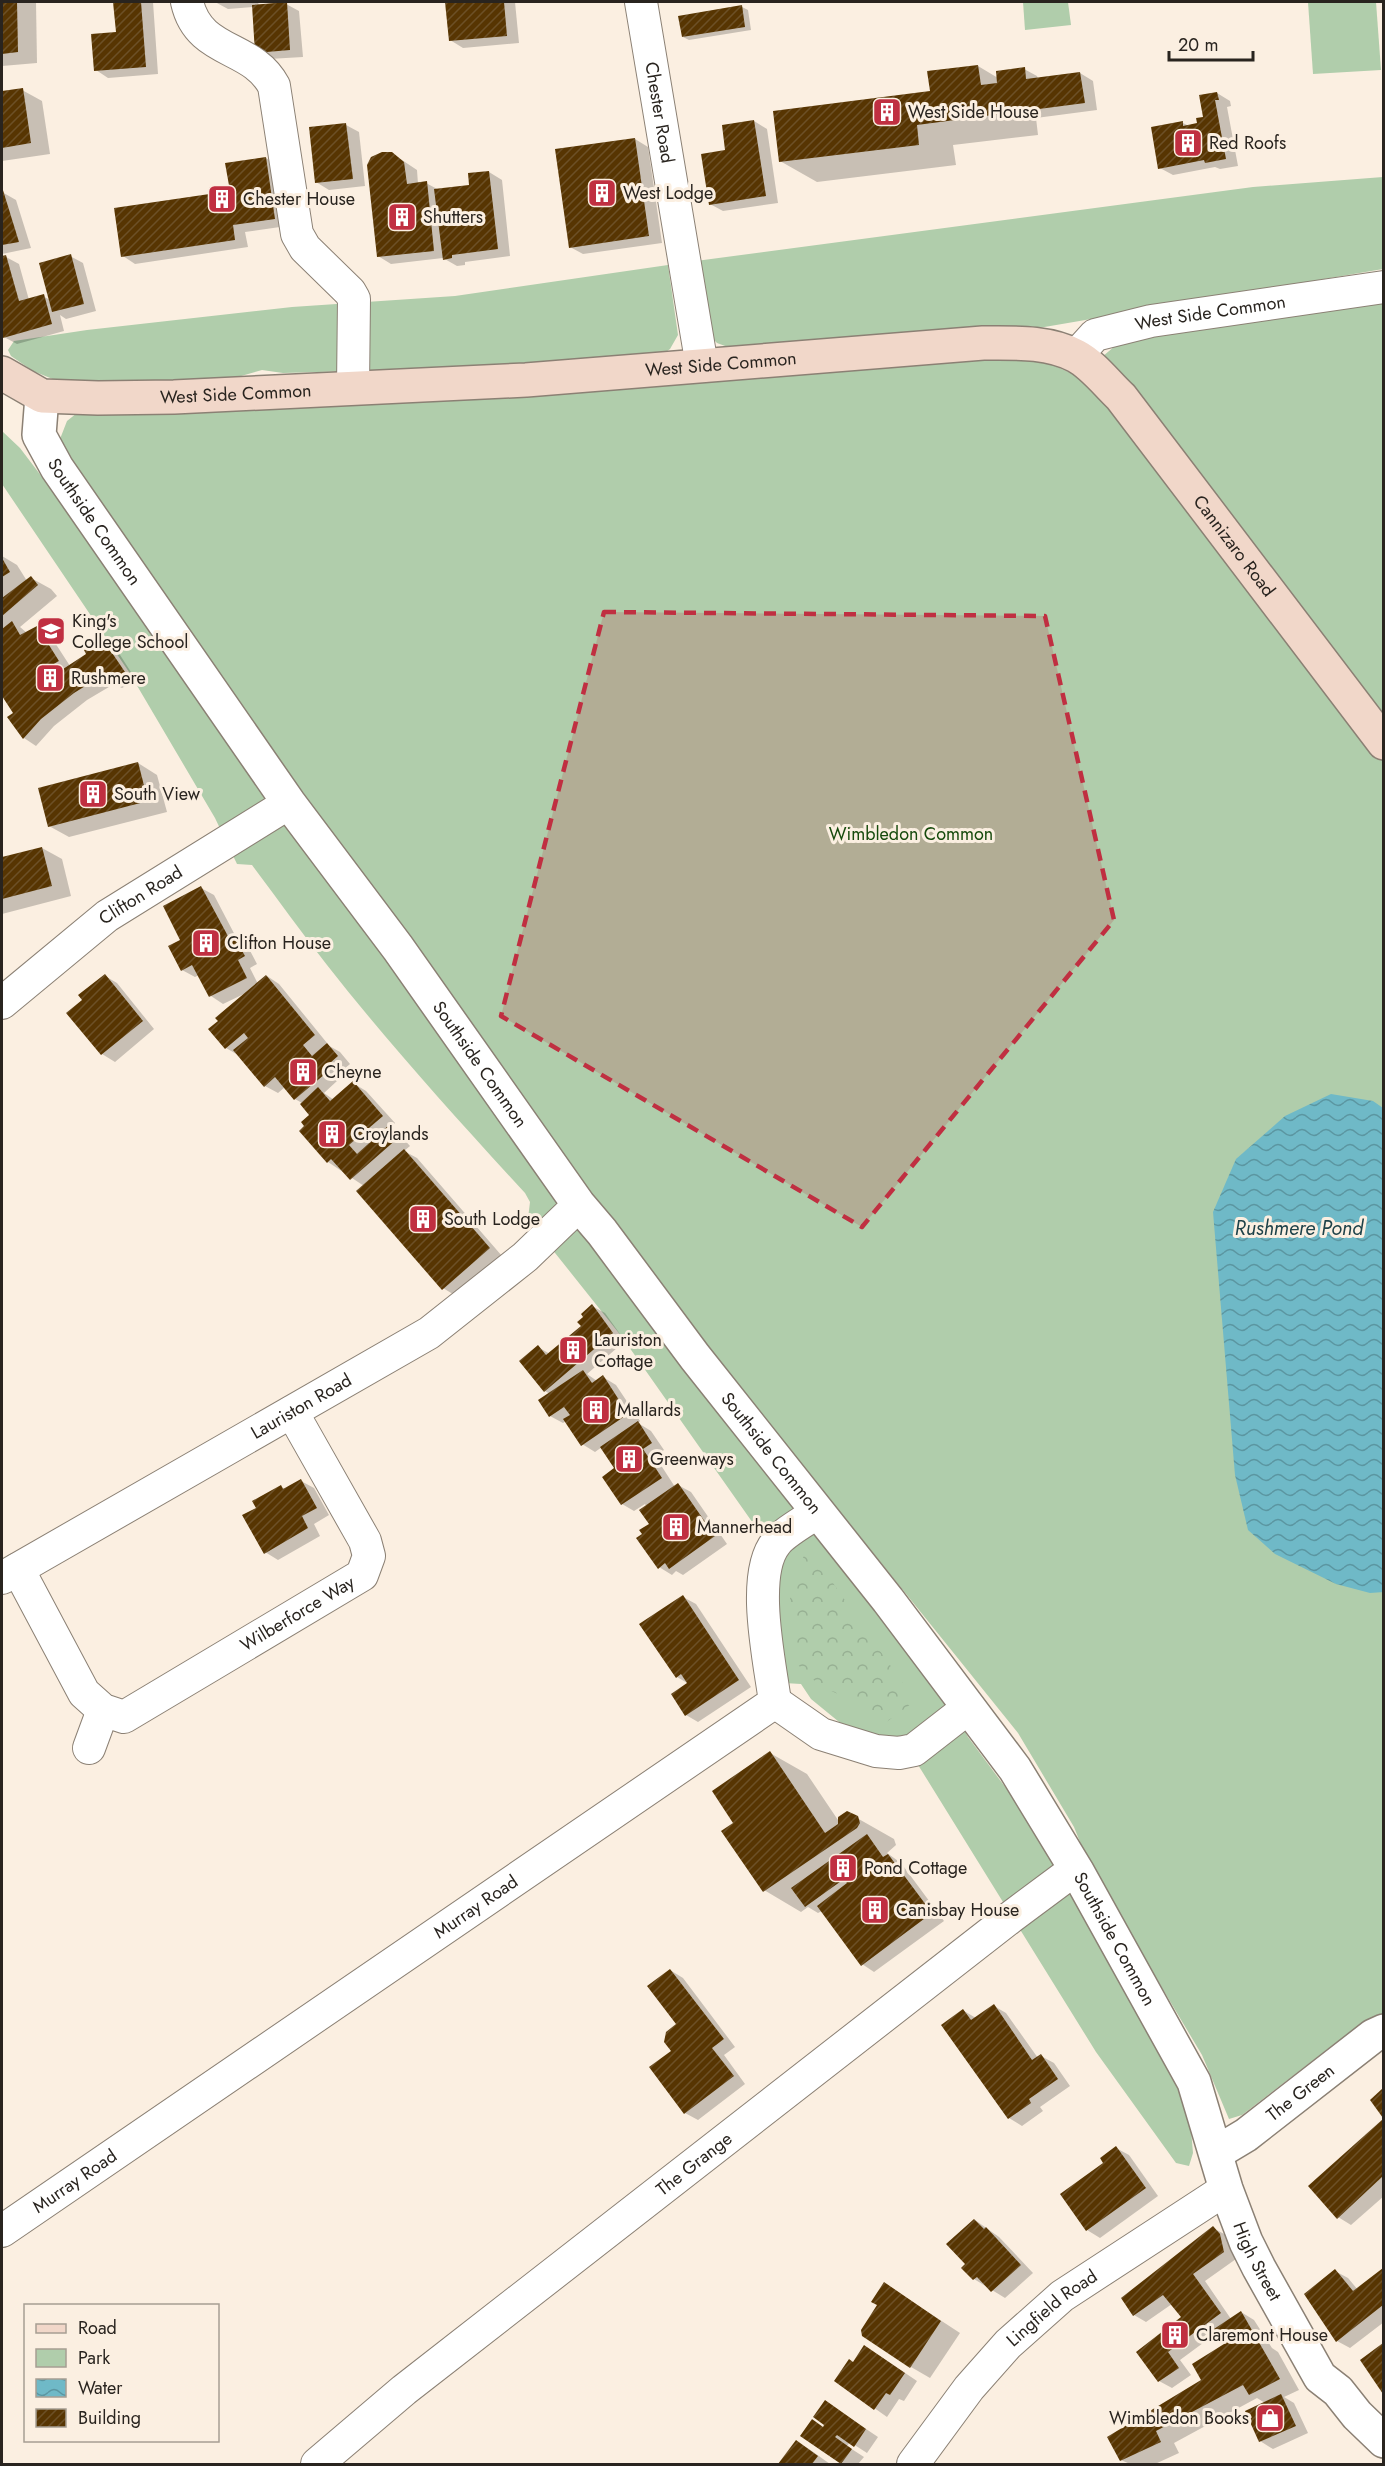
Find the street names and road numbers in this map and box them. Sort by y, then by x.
street label: Chester Road [638,60,681,165]
street label: West Side Common [1132,289,1287,337]
street label: West Side Common [644,345,797,383]
street label: West Side Common [160,377,312,410]
street label: Southside Common [41,454,147,590]
street label: Cannizaro Road [1187,490,1281,602]
street label: Clifton Road [93,859,188,931]
street label: Southside Common [426,996,534,1133]
street label: Lauriston Road [246,1367,356,1446]
street label: Southside Common [715,1387,828,1520]
street label: Wilberforce Way [235,1569,360,1658]
street label: Southside Common [1067,1867,1162,2011]
street label: Murray Road [428,1869,523,1945]
street label: The Green [1261,2058,1340,2128]
street label: The Grange [650,2126,738,2202]
street label: Murray Road [27,2143,122,2219]
street label: High Street [1227,2218,1288,2306]
street label: Lingfield Road [1001,2263,1102,2353]

